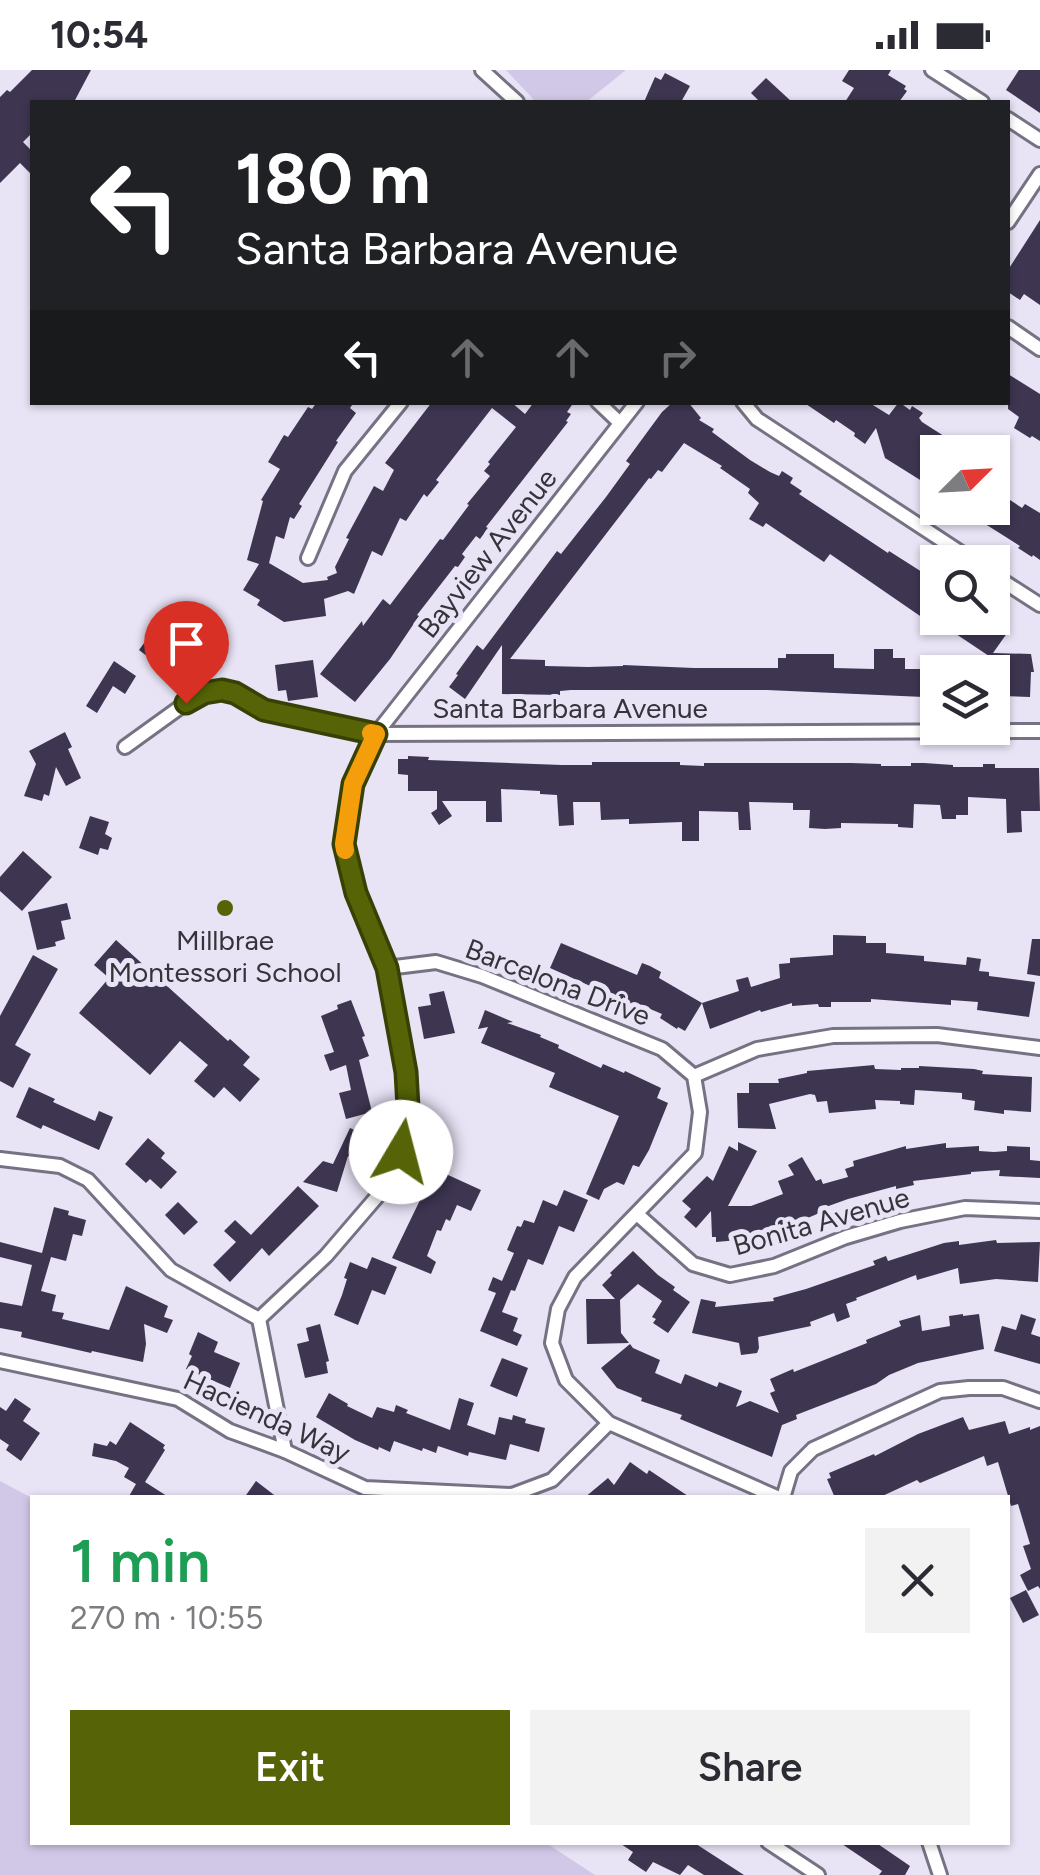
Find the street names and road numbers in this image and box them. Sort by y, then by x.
street label: Bayview Avenue [410,462,564,644]
street label: Santa Barbara Avenue [432,691,708,725]
street label: Barcelona Drive [461,931,655,1033]
street label: Bonita Avenue [729,1180,913,1262]
street label: Hacienda Way [178,1363,356,1470]

